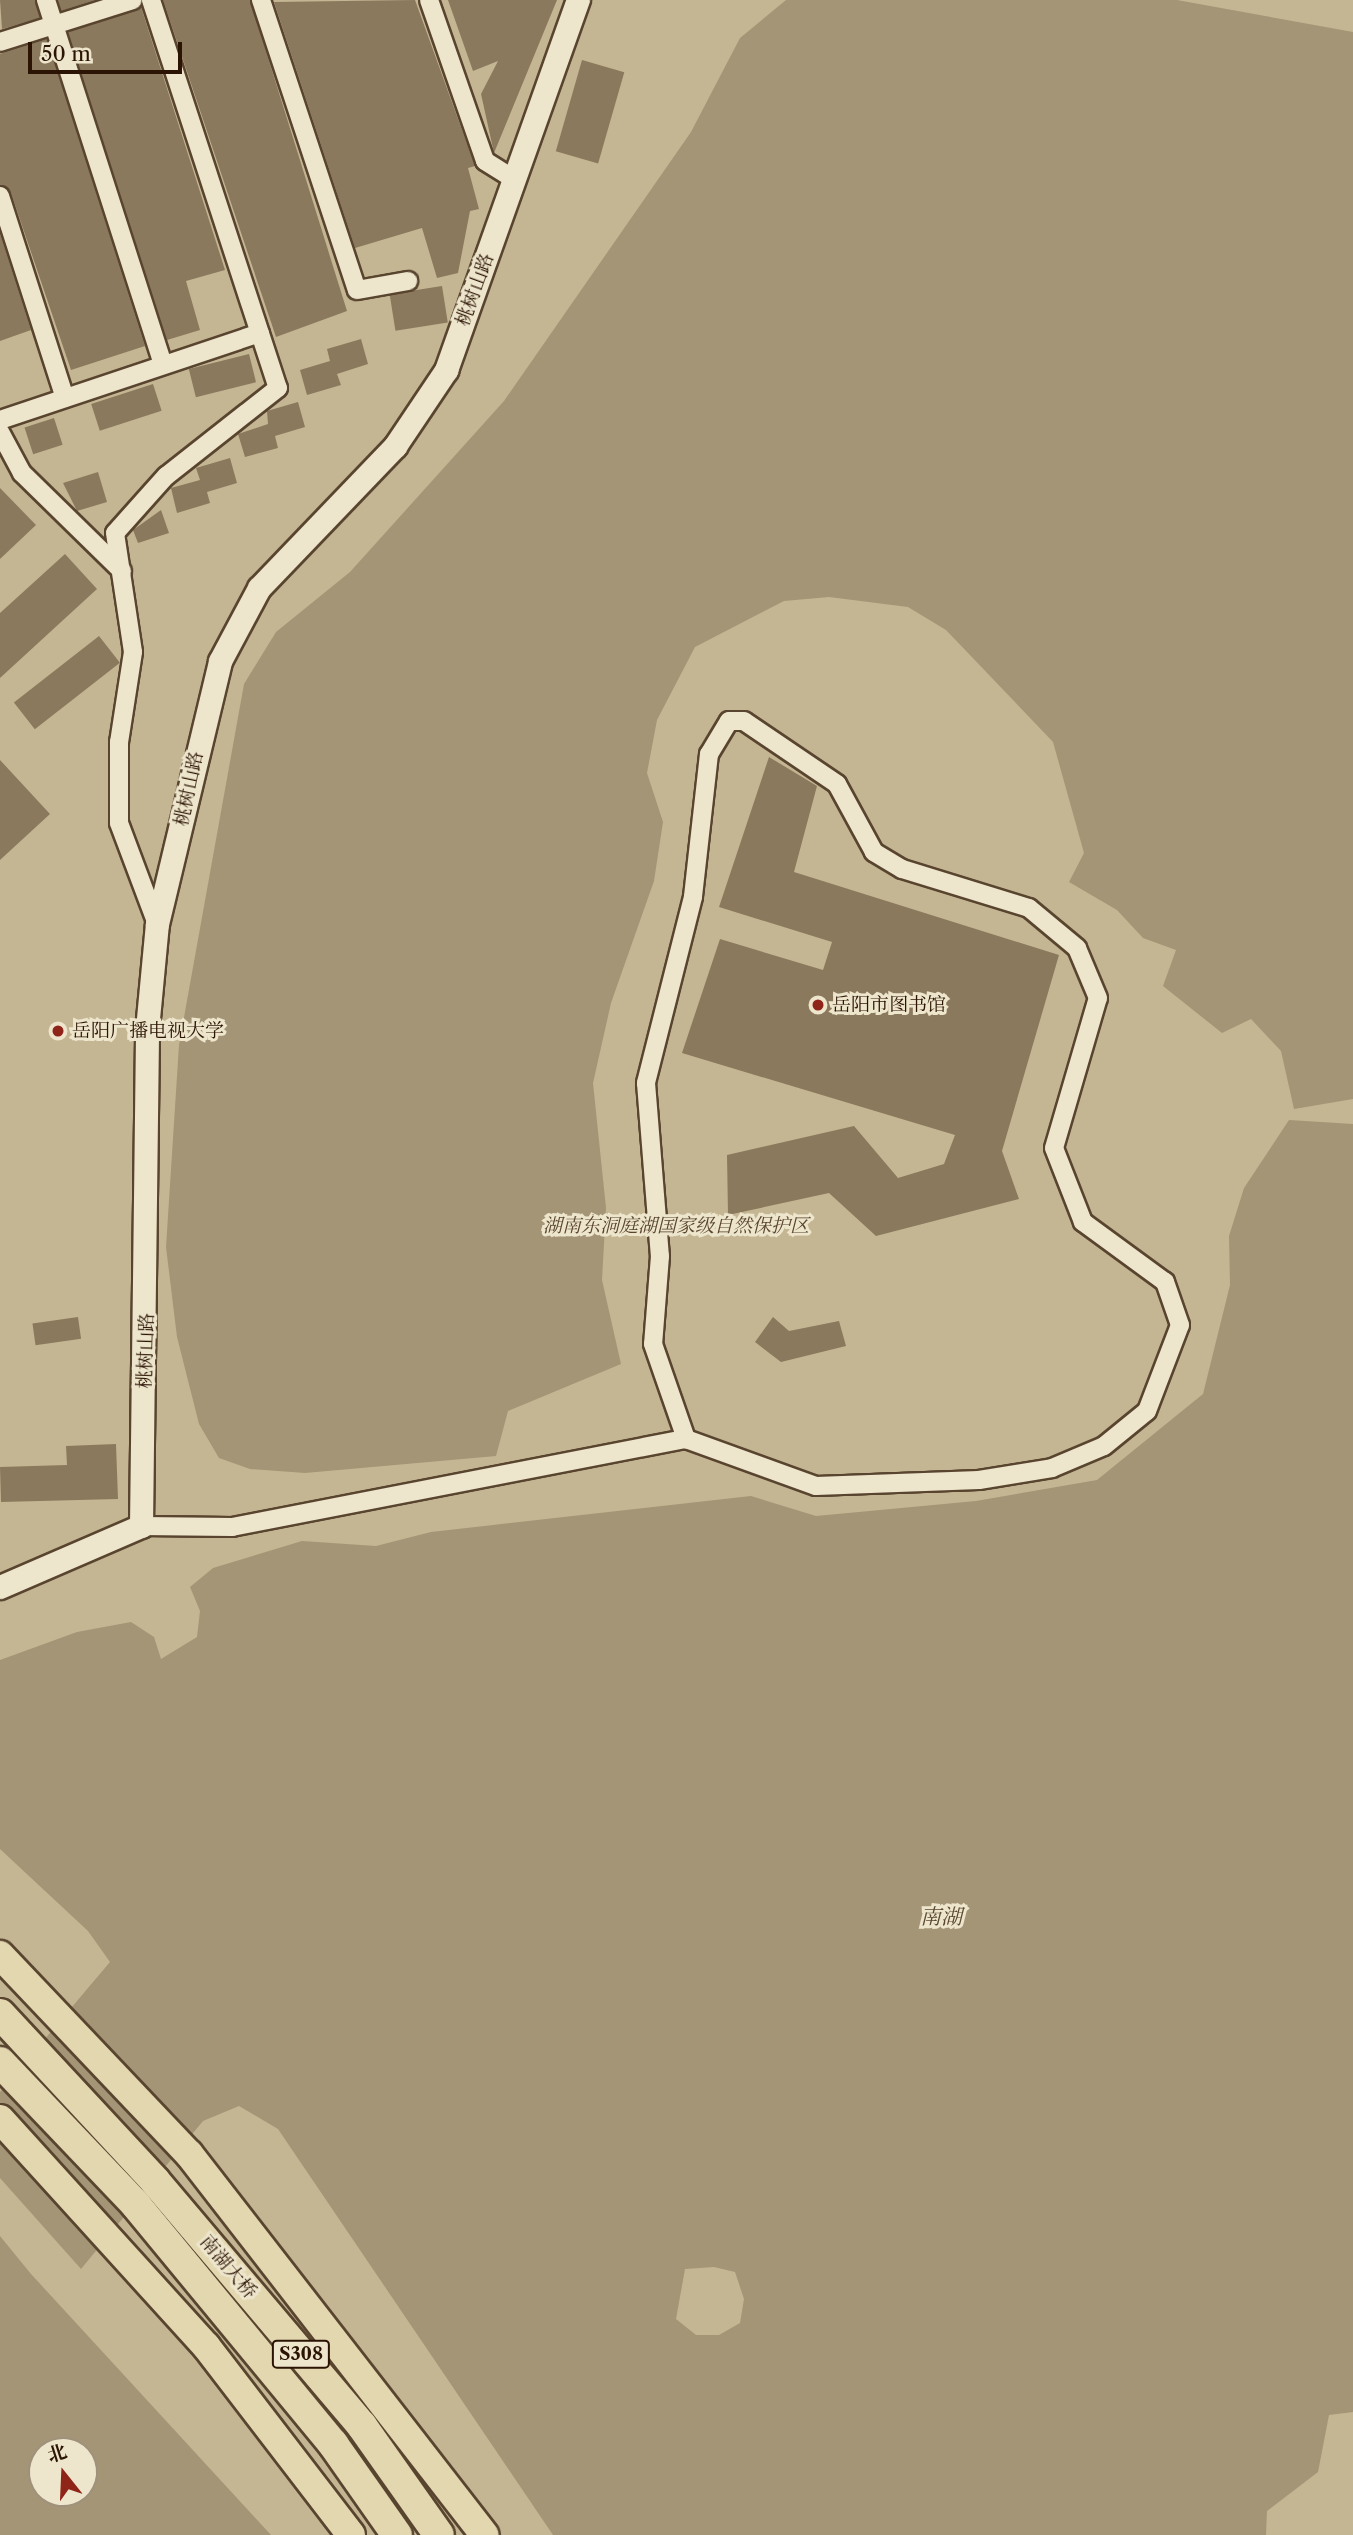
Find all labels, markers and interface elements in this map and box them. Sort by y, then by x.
scale bar [32,28,186,72]
text: 50 m [41,41,91,66]
street label: 桃树山路 [451,250,499,330]
street label: 桃树山路 [170,749,208,829]
place label: 岳阳市图书馆 [832,994,946,1016]
marker: 岳阳市图书馆 [810,997,826,1013]
place label: 岳阳广播电视大学 [72,1020,224,1042]
marker: 岳阳广播电视大学 [50,1023,66,1039]
park label: 湖南东洞庭湖国家级自然保护区 [543,1215,809,1237]
street label: 桃树山路 [133,1313,159,1389]
water label: 南湖 [920,1904,962,1930]
street label: 南湖大桥 [195,2231,261,2303]
road number: S308 [271,2340,331,2368]
north arrow [28,2437,98,2507]
text: 北 [44,2440,70,2467]

